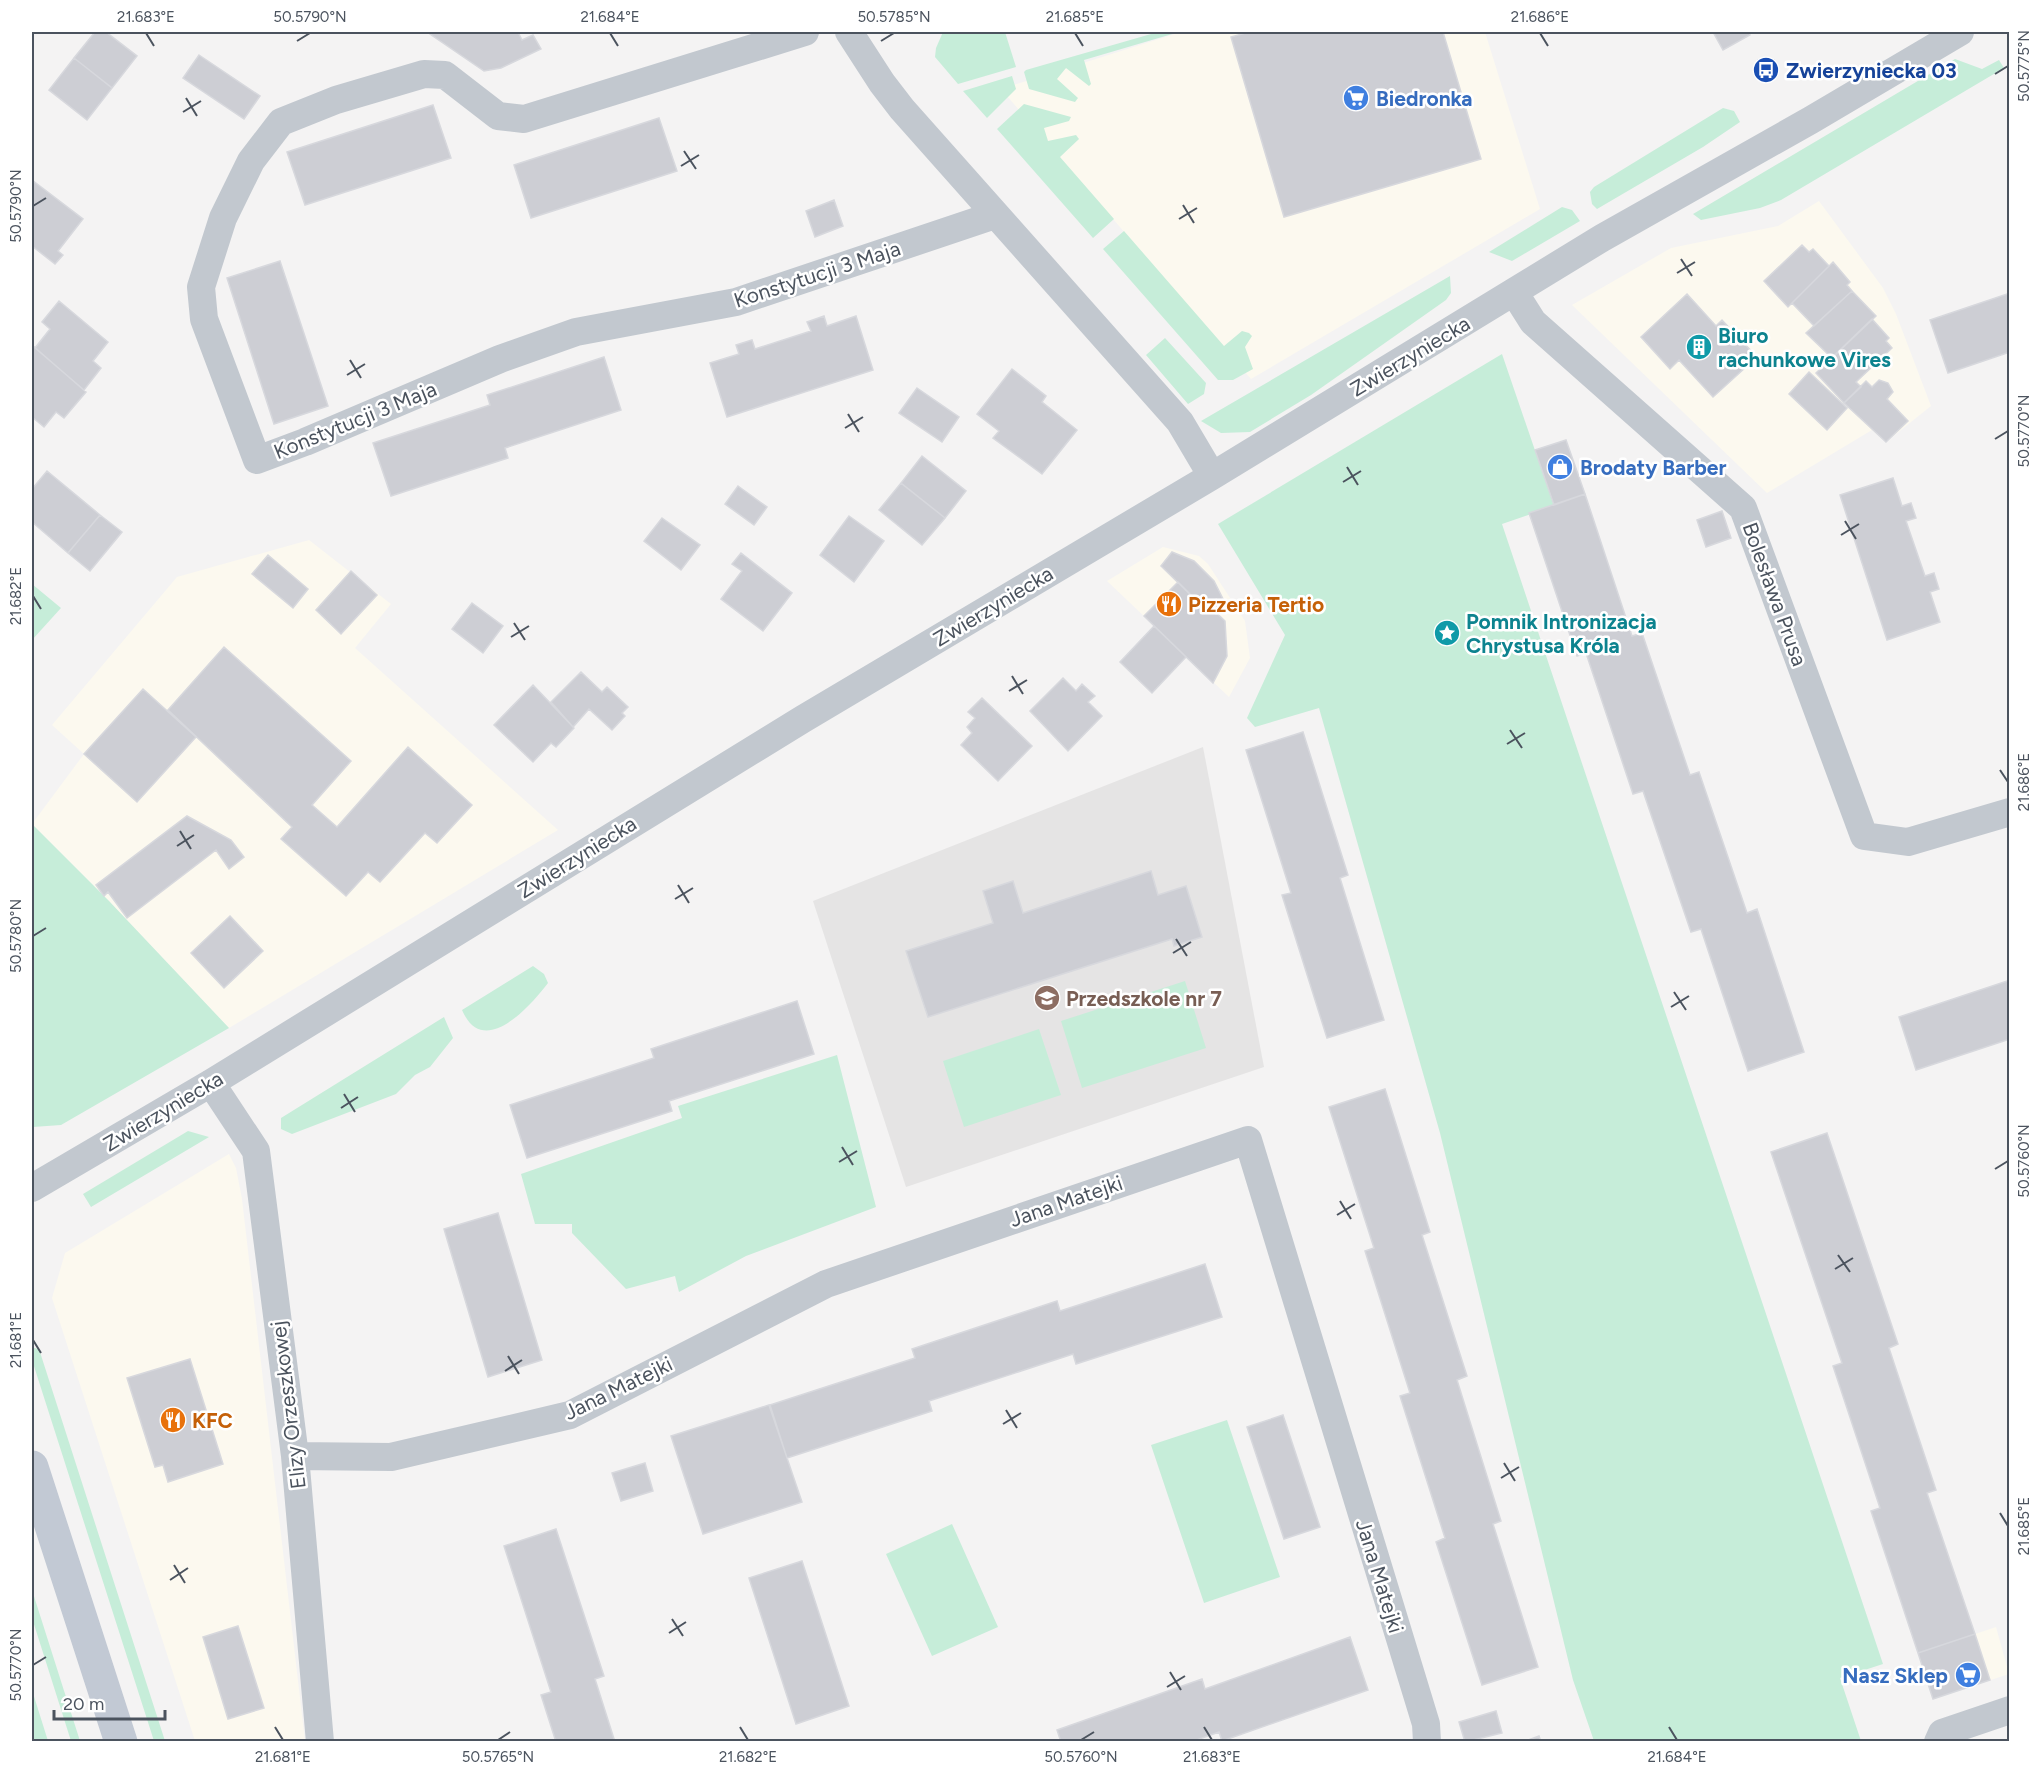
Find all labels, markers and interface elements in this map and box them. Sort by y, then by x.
text: 21.683°E [117,8,175,26]
text: 50.5790°N [273,8,347,26]
text: 21.684°E [580,8,640,26]
text: 50.5785°N [857,8,931,26]
text: 21.685°E [1046,8,1104,26]
text: 21.686°E [1511,8,1569,26]
text: 50.5775°N [2015,30,2033,102]
bus stop icon: Zwierzyniecka 03 [1751,55,1781,85]
place label: Zwierzyniecka 03 [1786,58,1957,83]
supermarket icon: Biedronka [1341,83,1371,113]
place label: Biedronka [1376,86,1473,111]
text: 50.5790°N [7,169,25,243]
street label: Konstytucji 3 Maja [731,235,903,313]
street label: Zwierzyniecka [1346,311,1474,401]
place label: Biuro rachunkowe Vires [1718,323,1891,372]
building icon: Biuro rachunkowe Vires [1684,332,1714,362]
street label: Konstytucji 3 Maja [270,376,440,464]
text: 50.5770°N [2015,395,2033,467]
shop icon: Brodaty Barber [1545,452,1575,482]
place label: Brodaty Barber [1580,455,1726,480]
street label: Bolesława Prusa [1737,519,1813,669]
street label: Zwierzyniecka [929,561,1057,651]
text: 21.682°E [7,567,25,625]
restaurant icon: Pizzeria Tertio [1154,589,1184,619]
place label: Pizzeria Tertio [1188,592,1324,617]
place label: Pomnik Intronizacja Chrystusa Króla [1466,609,1657,658]
place icon: Pomnik Intronizacja Chrystusa Króla [1432,618,1462,648]
text: 21.686°E [2015,753,2033,811]
street label: Zwierzyniecka [513,811,641,903]
text: 50.5780°N [7,899,25,973]
school or university icon: Przedszkole nr 7 [1032,983,1062,1013]
place label: Przedszkole nr 7 [1066,986,1222,1011]
street label: Zwierzyniecka [99,1066,227,1156]
text: 50.5760°N [2015,1124,2033,1198]
street label: Jana Matejki [1006,1170,1126,1232]
text: 21.681°E [7,1312,25,1368]
street label: Elizy Orzeszkowej [265,1320,311,1490]
street label: Jana Matejki [560,1351,676,1425]
restaurant icon: KFC [158,1405,188,1435]
place label: KFC [192,1408,233,1433]
text: 21.685°E [2015,1497,2033,1555]
street label: Jana Matejki [1351,1516,1409,1636]
text: 50.5770°N [7,1629,25,1701]
supermarket icon: Nasz Sklep [1953,1660,1983,1690]
place label: Nasz Sklep [1842,1663,1948,1688]
scale bar [54,1683,165,1721]
text: 20 m [63,1693,104,1715]
text: 21.681°E [255,1748,311,1766]
text: 50.5765°N [462,1748,534,1766]
text: 21.682°E [719,1748,777,1766]
text: 50.5760°N [1044,1748,1118,1766]
text: 21.683°E [1183,1748,1241,1766]
text: 21.684°E [1647,1748,1707,1766]

